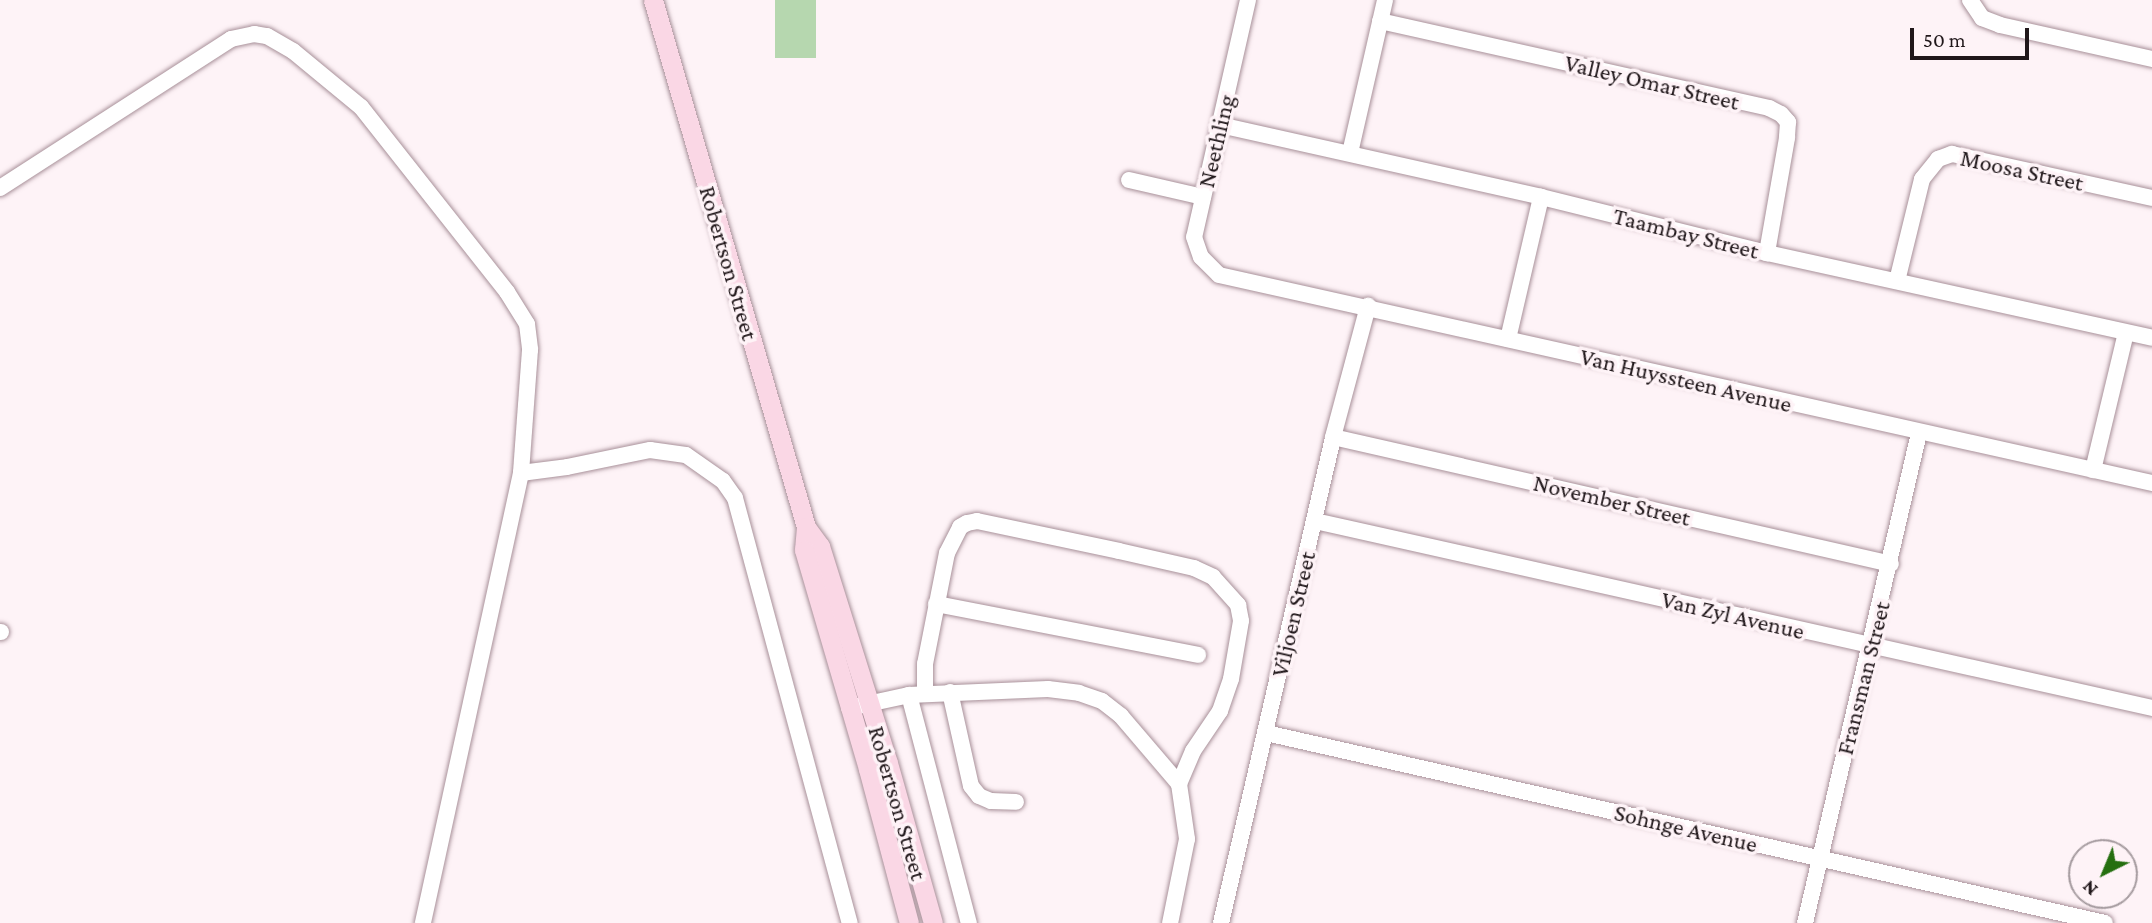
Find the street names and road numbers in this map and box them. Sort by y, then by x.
street label: Valley Omar Street [1562,48,1742,116]
street label: Neethling [1191,92,1241,190]
street label: Moosa Street [1958,143,2086,197]
street label: Robertson Street [693,183,765,343]
street label: Taambay Street [1610,201,1762,265]
street label: Van Huyssteen Avenue [1577,342,1795,418]
street label: November Street [1531,468,1693,532]
street label: Viljoen Street [1265,548,1321,680]
street label: Van Zyl Avenue [1659,585,1807,645]
street label: Fransman Street [1830,598,1896,758]
street label: Robertson Street [862,723,934,883]
street label: Sohnge Avenue [1612,798,1760,858]

